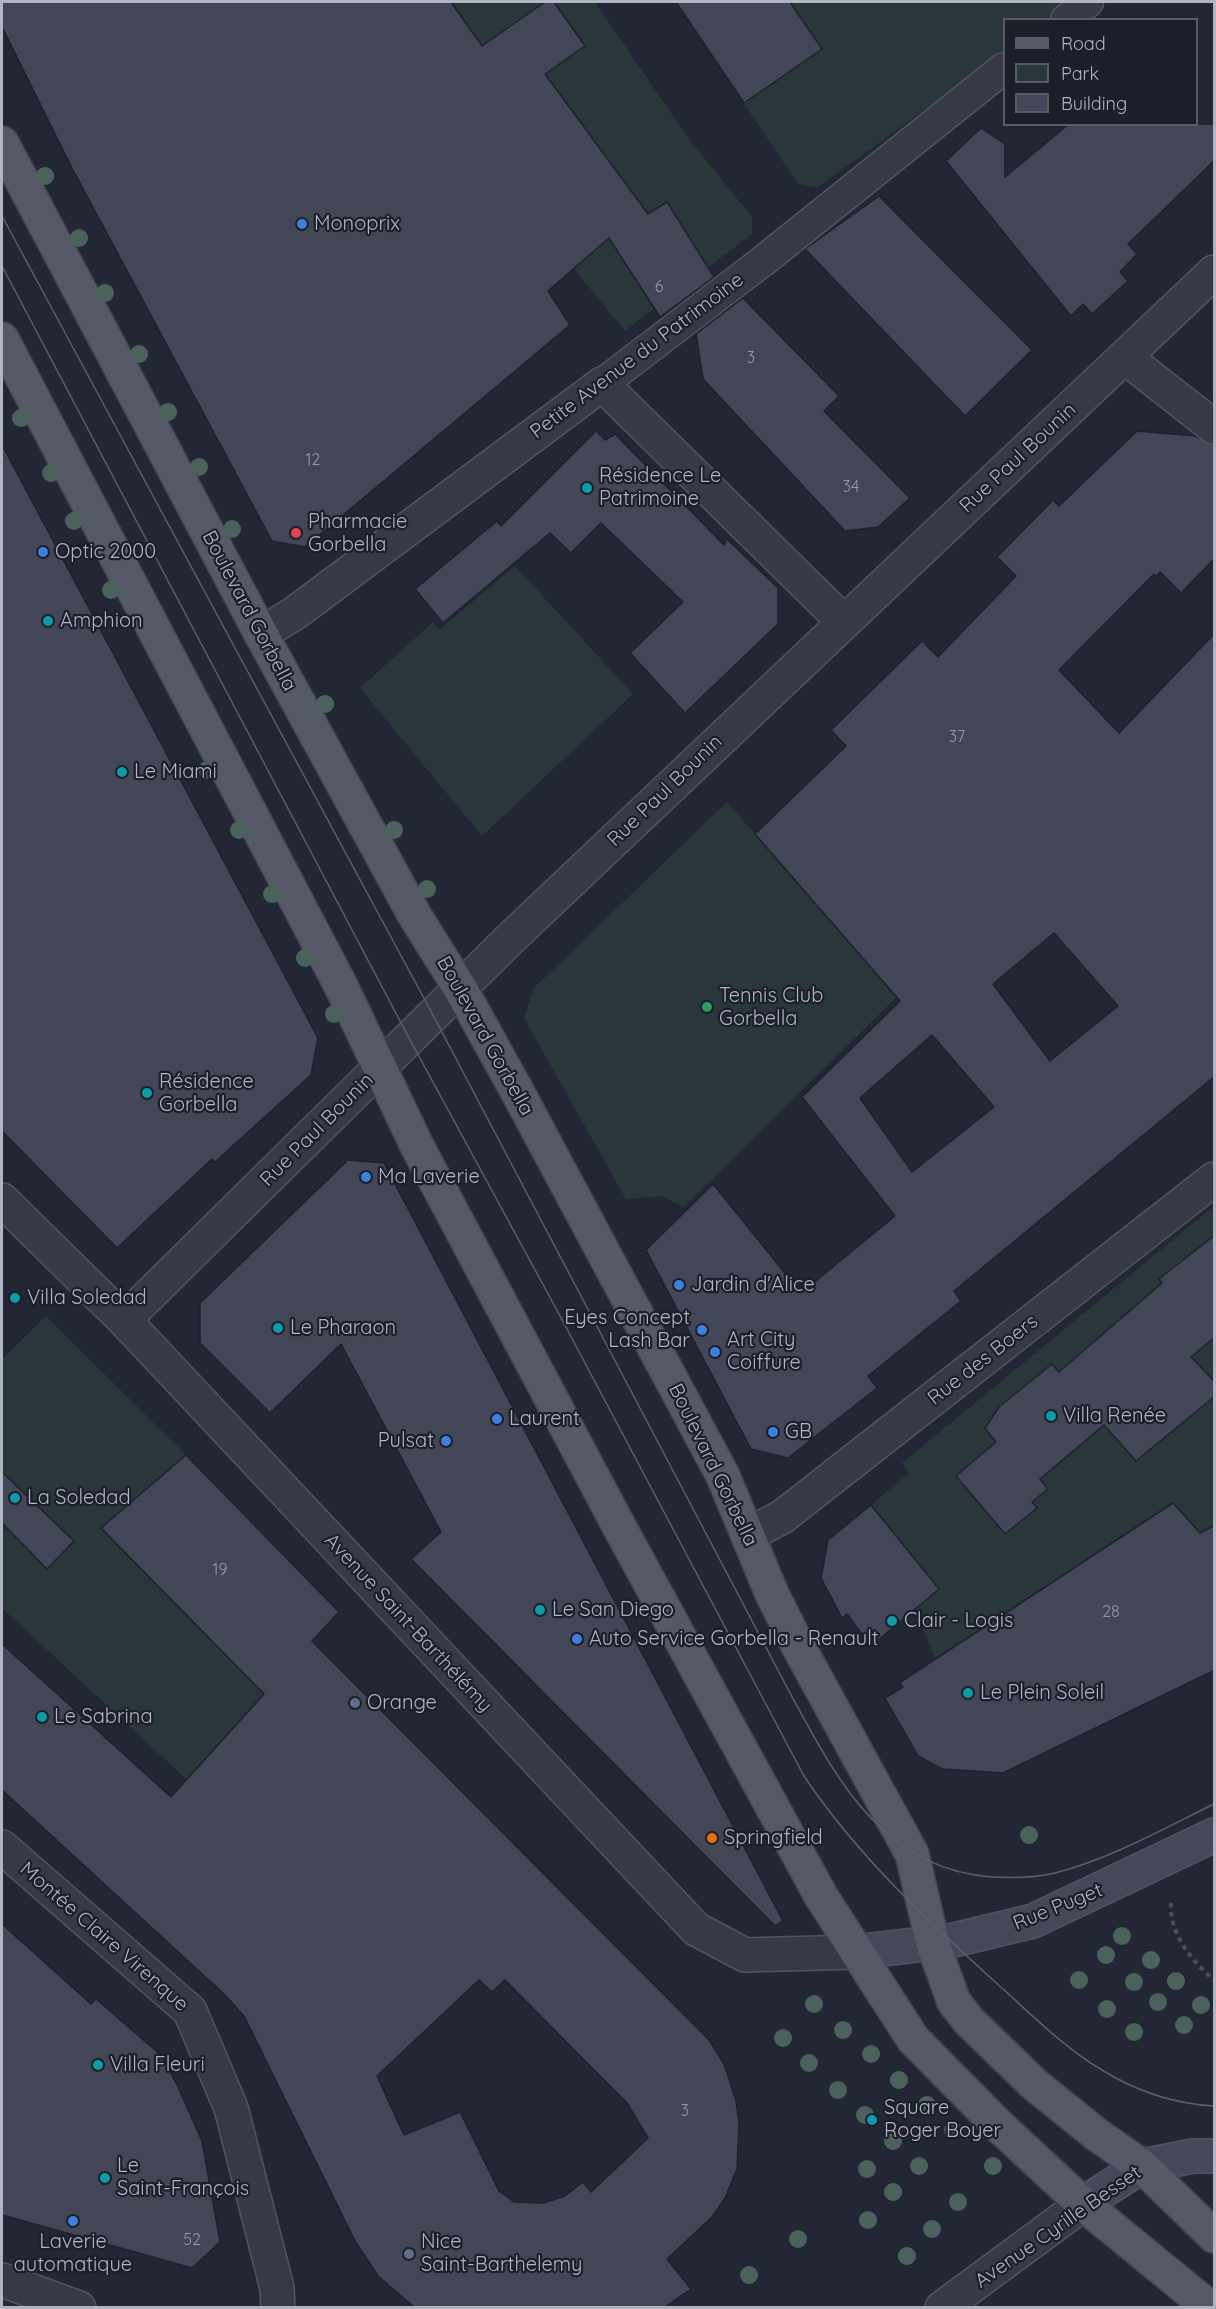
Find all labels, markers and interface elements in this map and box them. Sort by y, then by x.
legend [1003,18,1198,126]
text: Road [1061,32,1106,55]
text: Park [1061,62,1099,85]
text: Building [1061,92,1127,115]
place label: Monoprix [314,212,400,236]
marker: Monoprix [295,217,309,231]
street label: Petite Avenue du Patrimoine [526,268,748,444]
house number: 6 [655,277,663,297]
house number: 3 [747,348,755,368]
street label: Rue Paul Bounin [955,398,1081,518]
house number: 12 [306,450,320,470]
place label: Résidence Le Patrimoine [599,464,721,511]
house number: 34 [843,477,859,497]
marker: Résidence Le Patrimoine [580,481,594,495]
place label: Pharmacie Gorbella [308,510,407,557]
marker: Pharmacie Gorbella [289,526,303,540]
street label: Boulevard Gorbella [197,527,301,695]
place label: Optic 2000 [55,540,156,564]
marker: Optic 2000 [36,545,50,559]
place label: Amphion [60,609,143,633]
marker: Amphion [41,614,55,628]
house number: 37 [949,727,965,747]
street label: Rue Paul Bounin [603,730,727,852]
place label: Le Miami [134,760,217,784]
marker: Le Miami [115,765,129,779]
street label: Boulevard Gorbella [431,952,539,1120]
place label: Tennis Club Gorbella [719,984,823,1031]
marker: Tennis Club Gorbella [700,1000,714,1014]
street label: Rue Paul Bounin [255,1068,379,1192]
place label: Résidence Gorbella [159,1070,254,1117]
marker: Résidence Gorbella [140,1086,154,1100]
place label: Ma Laverie [378,1165,480,1189]
marker: Ma Laverie [359,1170,373,1184]
place label: Jardin d'Alice [691,1273,815,1297]
marker: Jardin d'Alice [672,1278,686,1292]
place label: Villa Soledad [27,1286,147,1310]
marker: Villa Soledad [8,1291,22,1305]
place label: Eyes Concept Lash Bar [564,1306,690,1353]
street label: Rue des Boers [923,1310,1043,1410]
place label: Le Pharaon [290,1316,396,1340]
marker: Le Pharaon [271,1321,285,1335]
marker: Eyes Concept Lash Bar [695,1323,709,1337]
place label: Art City Coiffure [727,1328,801,1375]
marker: Art City Coiffure [708,1345,722,1359]
street label: Boulevard Gorbella [663,1380,763,1550]
place label: Villa Renée [1063,1404,1166,1428]
place label: Laurent [509,1407,580,1431]
marker: Villa Renée [1044,1409,1058,1423]
marker: Laurent [490,1412,504,1426]
place label: GB [785,1420,812,1444]
marker: GB [766,1425,780,1439]
place label: Pulsat [378,1429,434,1453]
marker: Pulsat [439,1434,453,1448]
place label: La Soledad [27,1486,131,1510]
marker: La Soledad [8,1491,22,1505]
street label: Avenue Saint-Barthélémy [319,1529,497,1717]
house number: 19 [213,1560,227,1580]
place label: Le San Diego [552,1598,674,1622]
house number: 28 [1102,1602,1120,1622]
marker: Le San Diego [533,1603,547,1617]
place label: Clair - Logis [904,1609,1013,1633]
marker: Clair - Logis [885,1614,899,1628]
place label: Auto Service Gorbella - Renault [589,1627,878,1651]
marker: Auto Service Gorbella - Renault [570,1632,584,1646]
place label: Le Plein Soleil [980,1681,1104,1705]
marker: Le Plein Soleil [961,1686,975,1700]
place label: Orange [367,1691,437,1715]
marker: Orange [348,1696,362,1710]
place label: Le Sabrina [54,1705,153,1729]
marker: Le Sabrina [35,1710,49,1724]
place label: Springfield [724,1826,823,1850]
marker: Springfield [705,1831,719,1845]
street label: Montée Claire Virenque [15,1857,193,2017]
street label: Rue Puget [1010,1878,1106,1936]
place label: Villa Fleuri [110,2053,205,2077]
marker: Villa Fleuri [91,2058,105,2072]
place label: Square Roger Boyer [884,2096,1001,2143]
house number: 3 [681,2101,689,2121]
marker: Square Roger Boyer [865,2113,879,2127]
place label: Le Saint-François [117,2154,249,2201]
street label: Avenue Cyrille Besset [970,2161,1146,2293]
marker: Le Saint-François [98,2171,112,2185]
marker: Laverie automatique [66,2214,80,2228]
place label: Laverie automatique [14,2230,132,2277]
house number: 52 [183,2230,201,2250]
place label: Nice Saint-Barthelemy [421,2230,582,2277]
marker: Nice Saint-Barthelemy [402,2247,416,2261]

